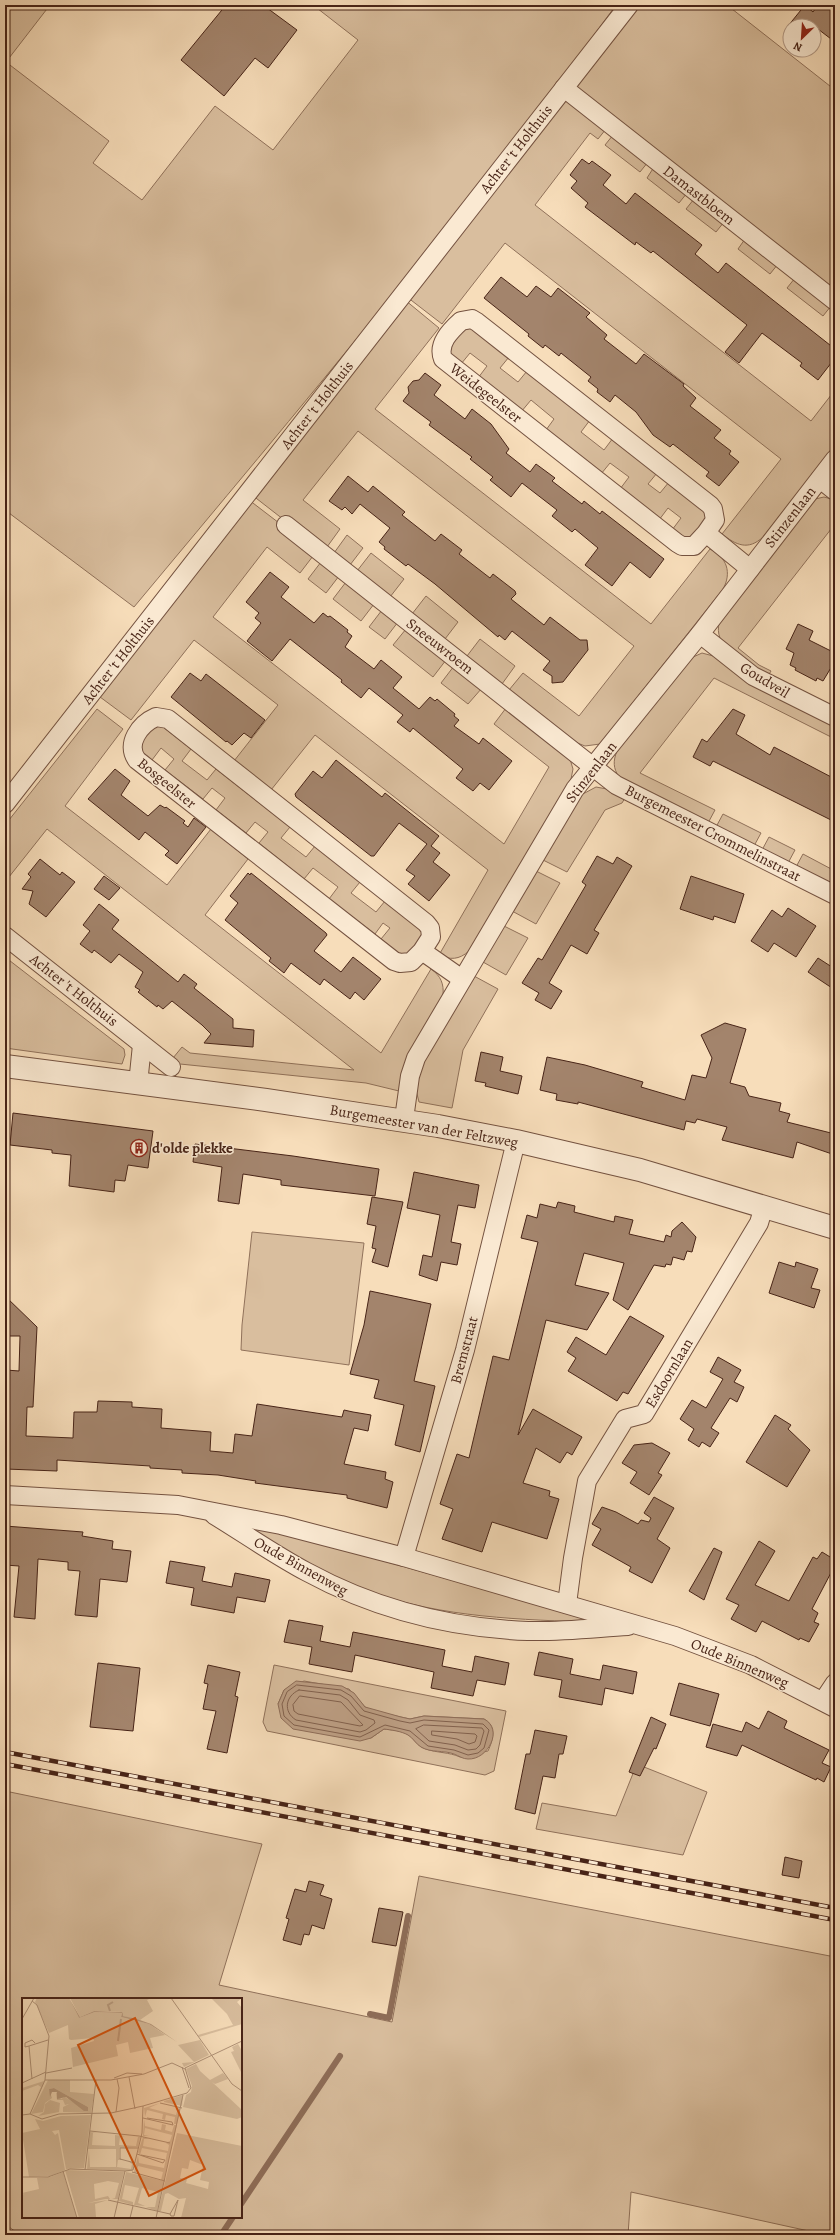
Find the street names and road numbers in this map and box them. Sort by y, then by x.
street label: Achter 't Holthuis [475,101,557,198]
street label: Damastbloem [659,161,739,230]
street label: Achter 't Holthuis [276,357,358,454]
street label: Weidegeelster [445,358,526,428]
street label: Stinzenlaan [760,482,820,552]
street label: Achter 't Holthuis [77,612,159,709]
street label: Sneeuwroem [402,613,478,679]
street label: Goudveil [737,657,794,703]
street label: Stinzenlaan [561,737,621,807]
street label: Bosgeelster [133,753,201,813]
street label: Burgemeester Crommelinstraat [622,780,804,886]
street label: Achter 't Holthuis [25,949,122,1031]
street label: Burgemeester van der Feltzweg [328,1100,520,1153]
street label: Bremstraat [445,1314,483,1386]
street label: Esdoornlaan [640,1335,698,1411]
street label: Oude Binnenweg [250,1532,352,1600]
street label: Oude Binnenweg [688,1633,793,1693]

